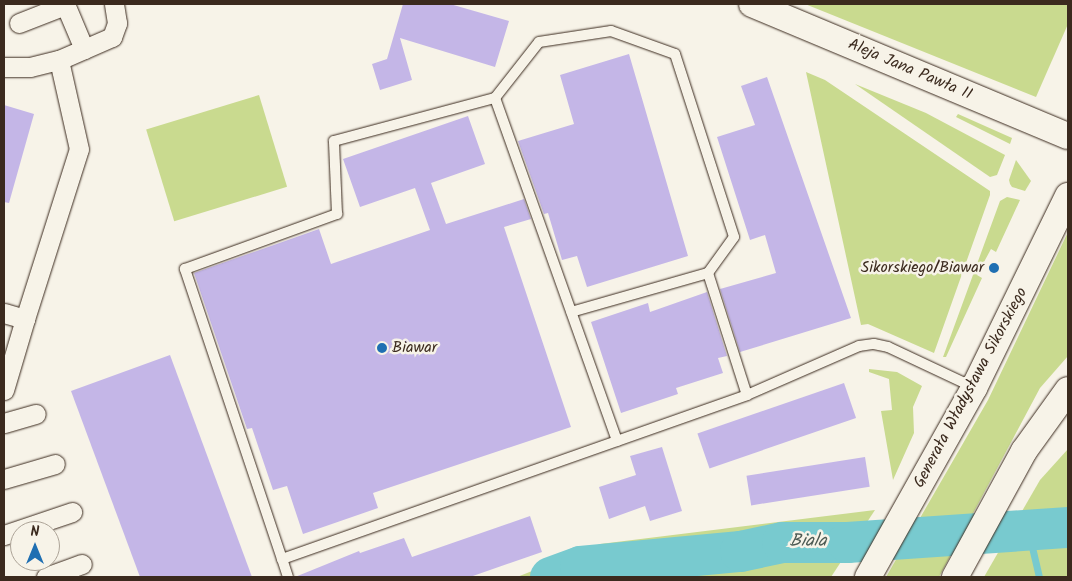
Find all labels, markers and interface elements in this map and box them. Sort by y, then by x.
street label: Aleja Jana Pawła II [845,35,975,105]
place label: Sikorskiego/Biawar [861,258,984,278]
marker: Sikorskiego/Biawar [988,262,1000,274]
street label: Generała Władysława Sikorskiego [910,285,1032,491]
place label: Biawar [392,338,437,358]
marker: Biawar [376,342,388,354]
north arrow [10,521,60,571]
text: N [31,521,39,543]
water label: Biala [789,531,827,553]

